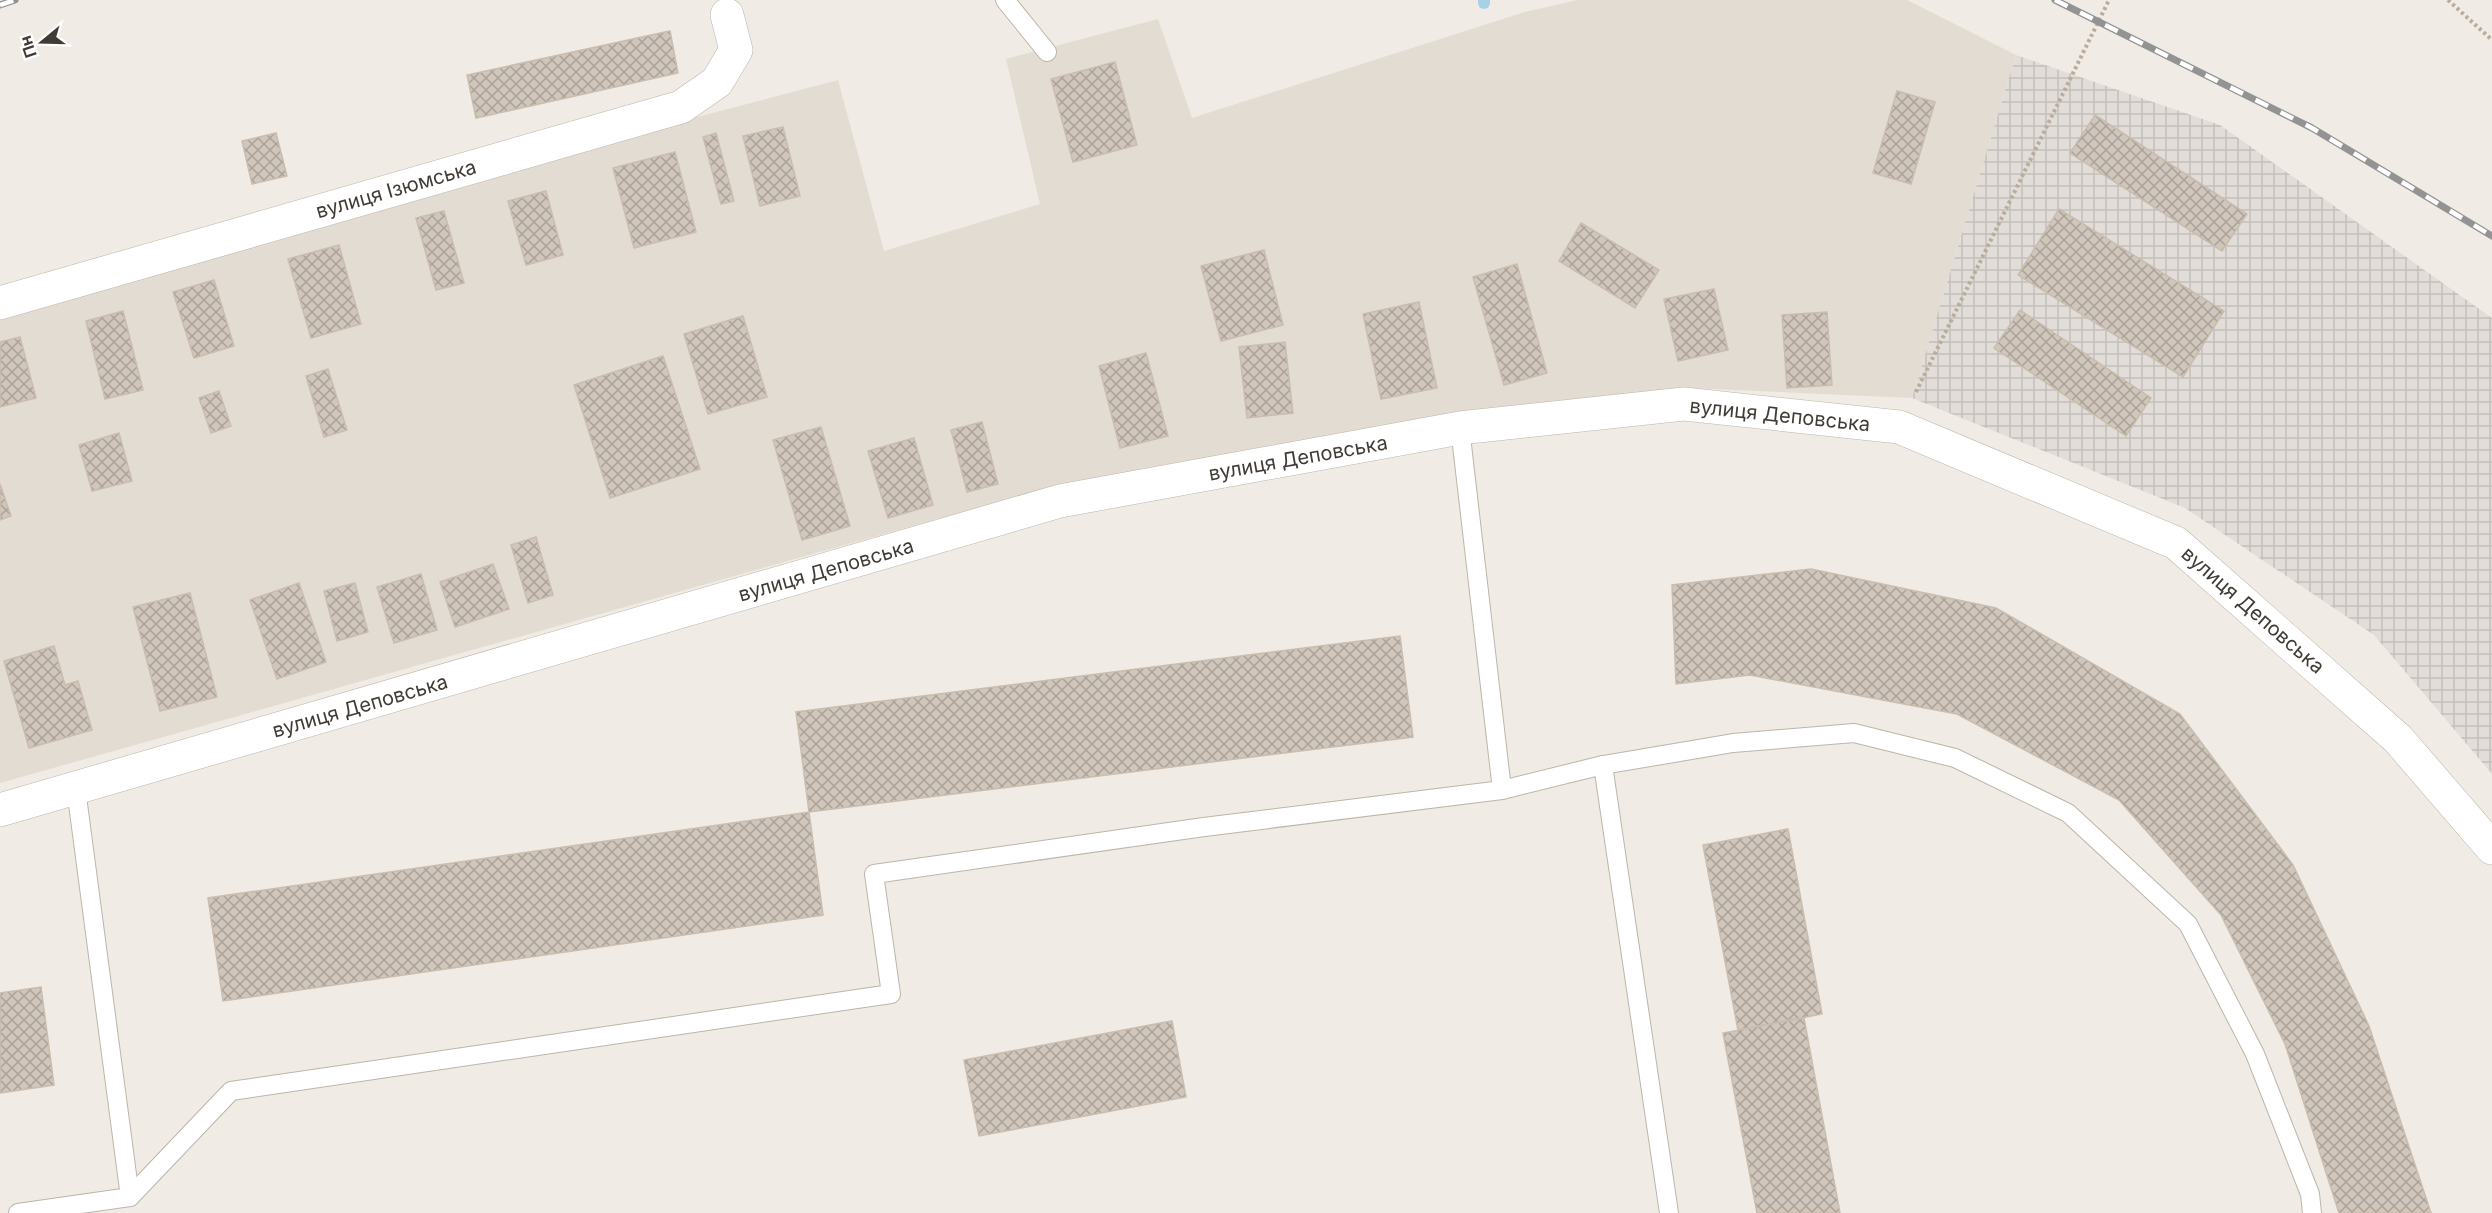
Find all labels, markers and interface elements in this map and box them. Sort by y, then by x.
north arrow [12,12,72,72]
text: Пн [15,33,41,61]
street label: вулиця Ізюмська [313,155,479,223]
street label: вулиця Деповська [1689,394,1871,436]
street label: вулиця Деповська [1207,430,1389,486]
street label: вулиця Деповська [736,533,916,607]
street label: вулиця Деповська [2177,541,2329,679]
street label: вулиця Деповська [270,669,450,743]

